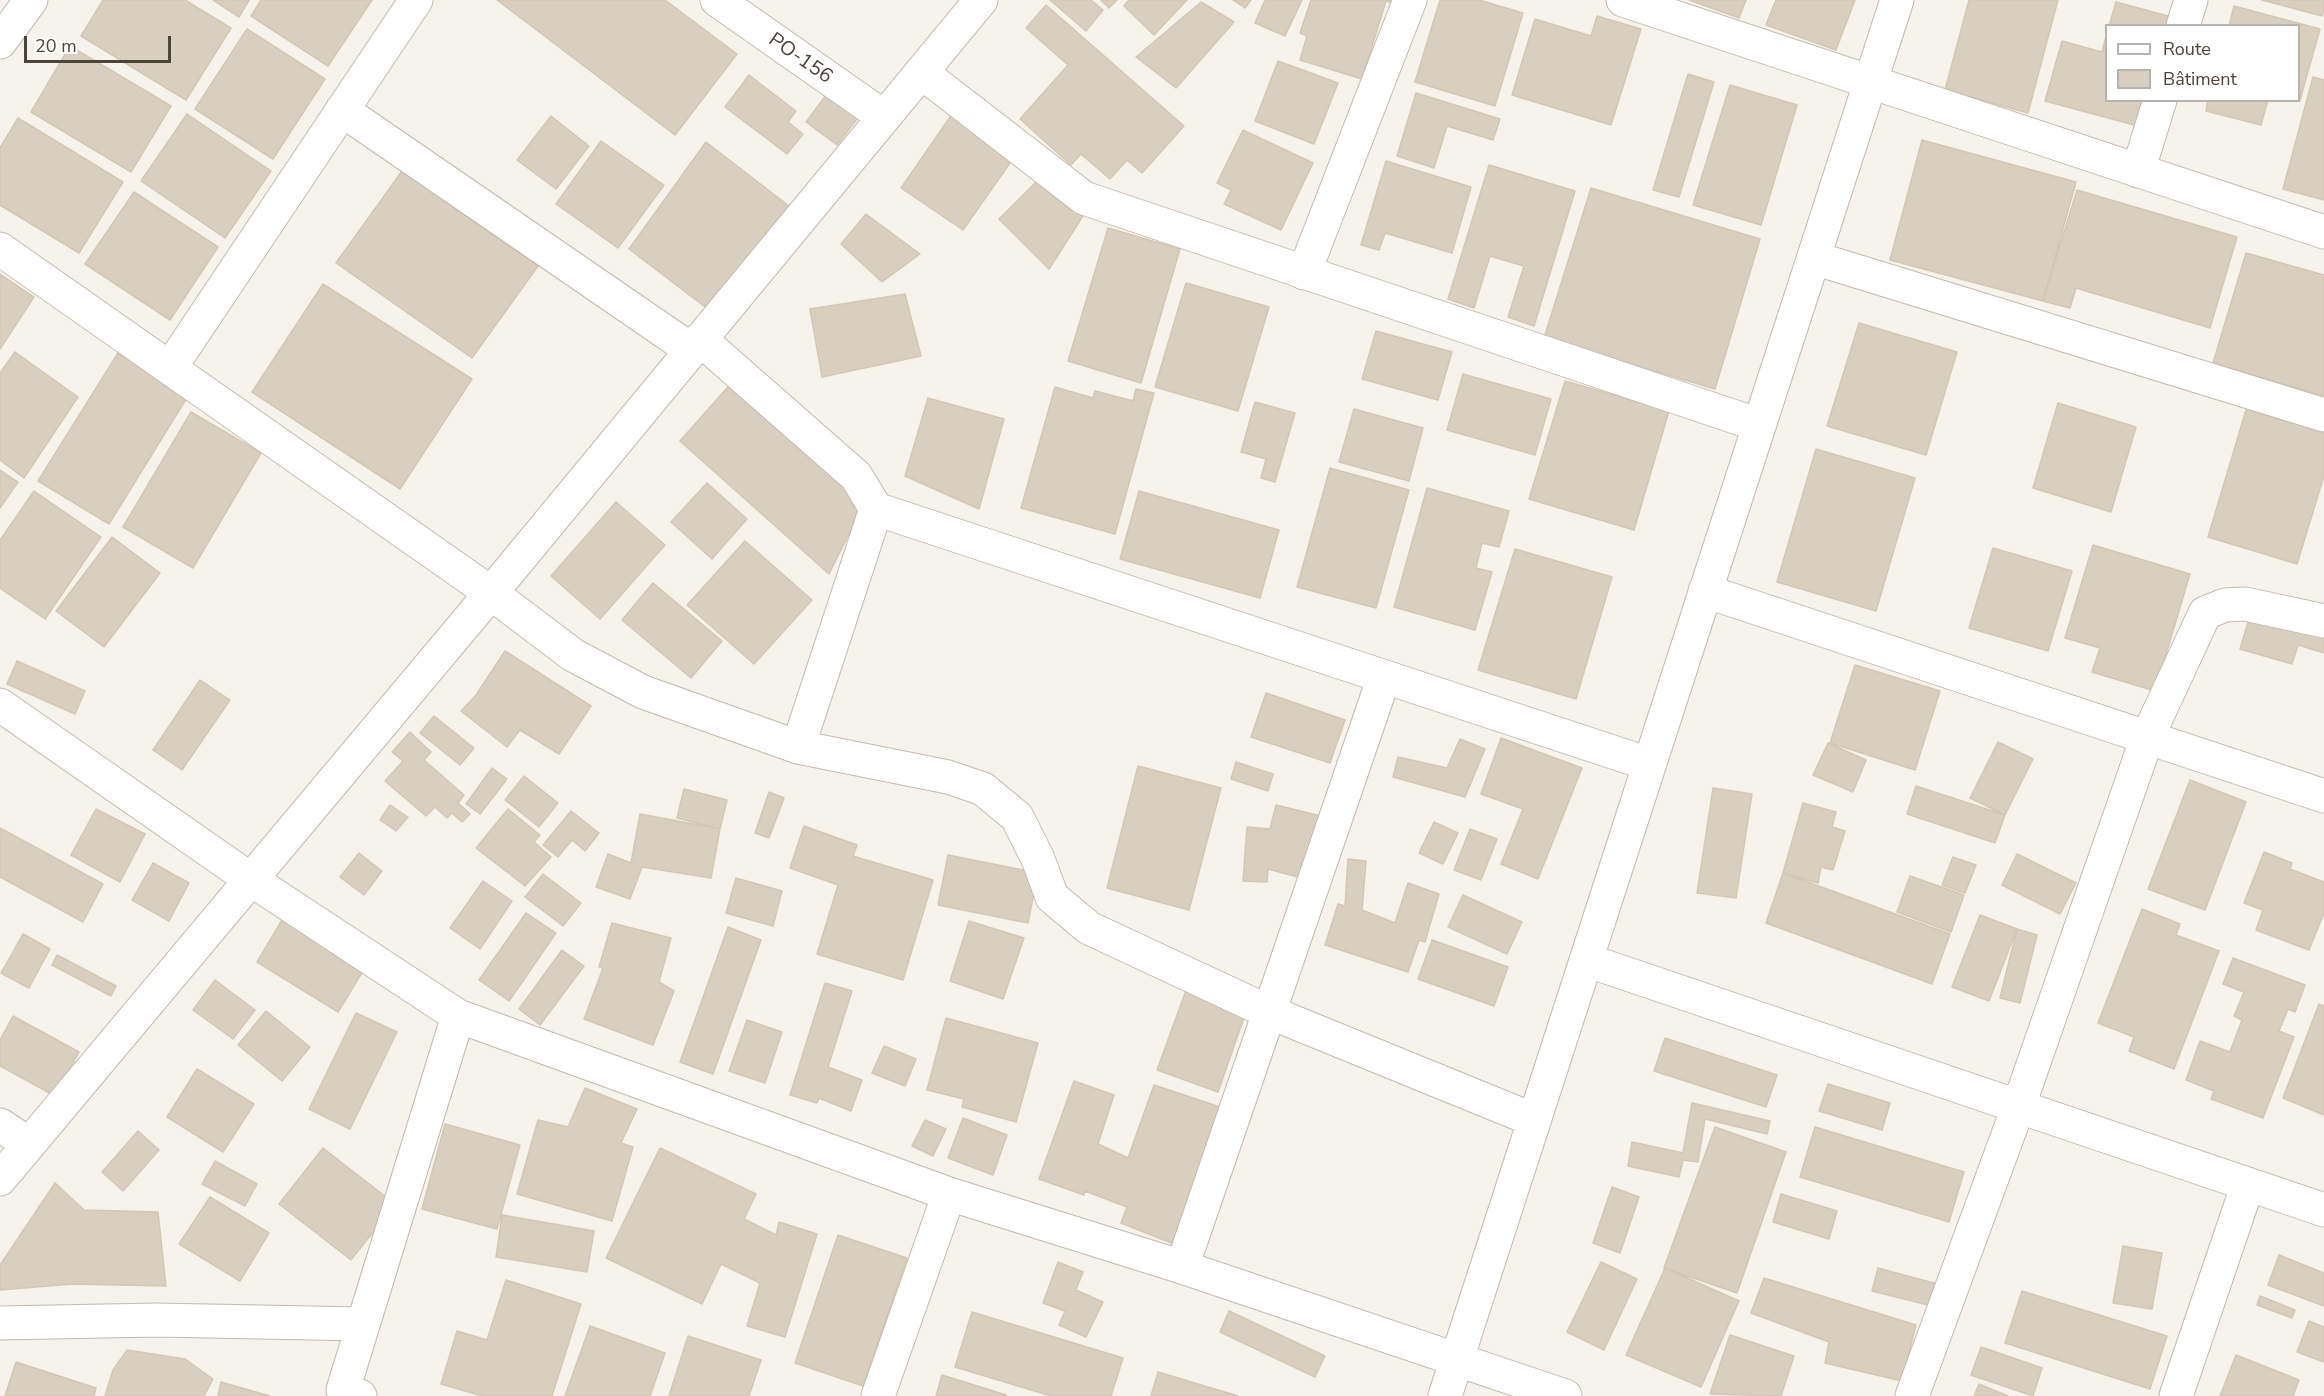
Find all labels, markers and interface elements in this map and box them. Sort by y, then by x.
scale bar [27,24,174,62]
legend [2105,24,2300,102]
street label: PO-156 [763,28,837,90]
text: 20 m [35,34,77,58]
text: Route [2163,37,2211,61]
text: Bâtiment [2163,67,2237,91]

